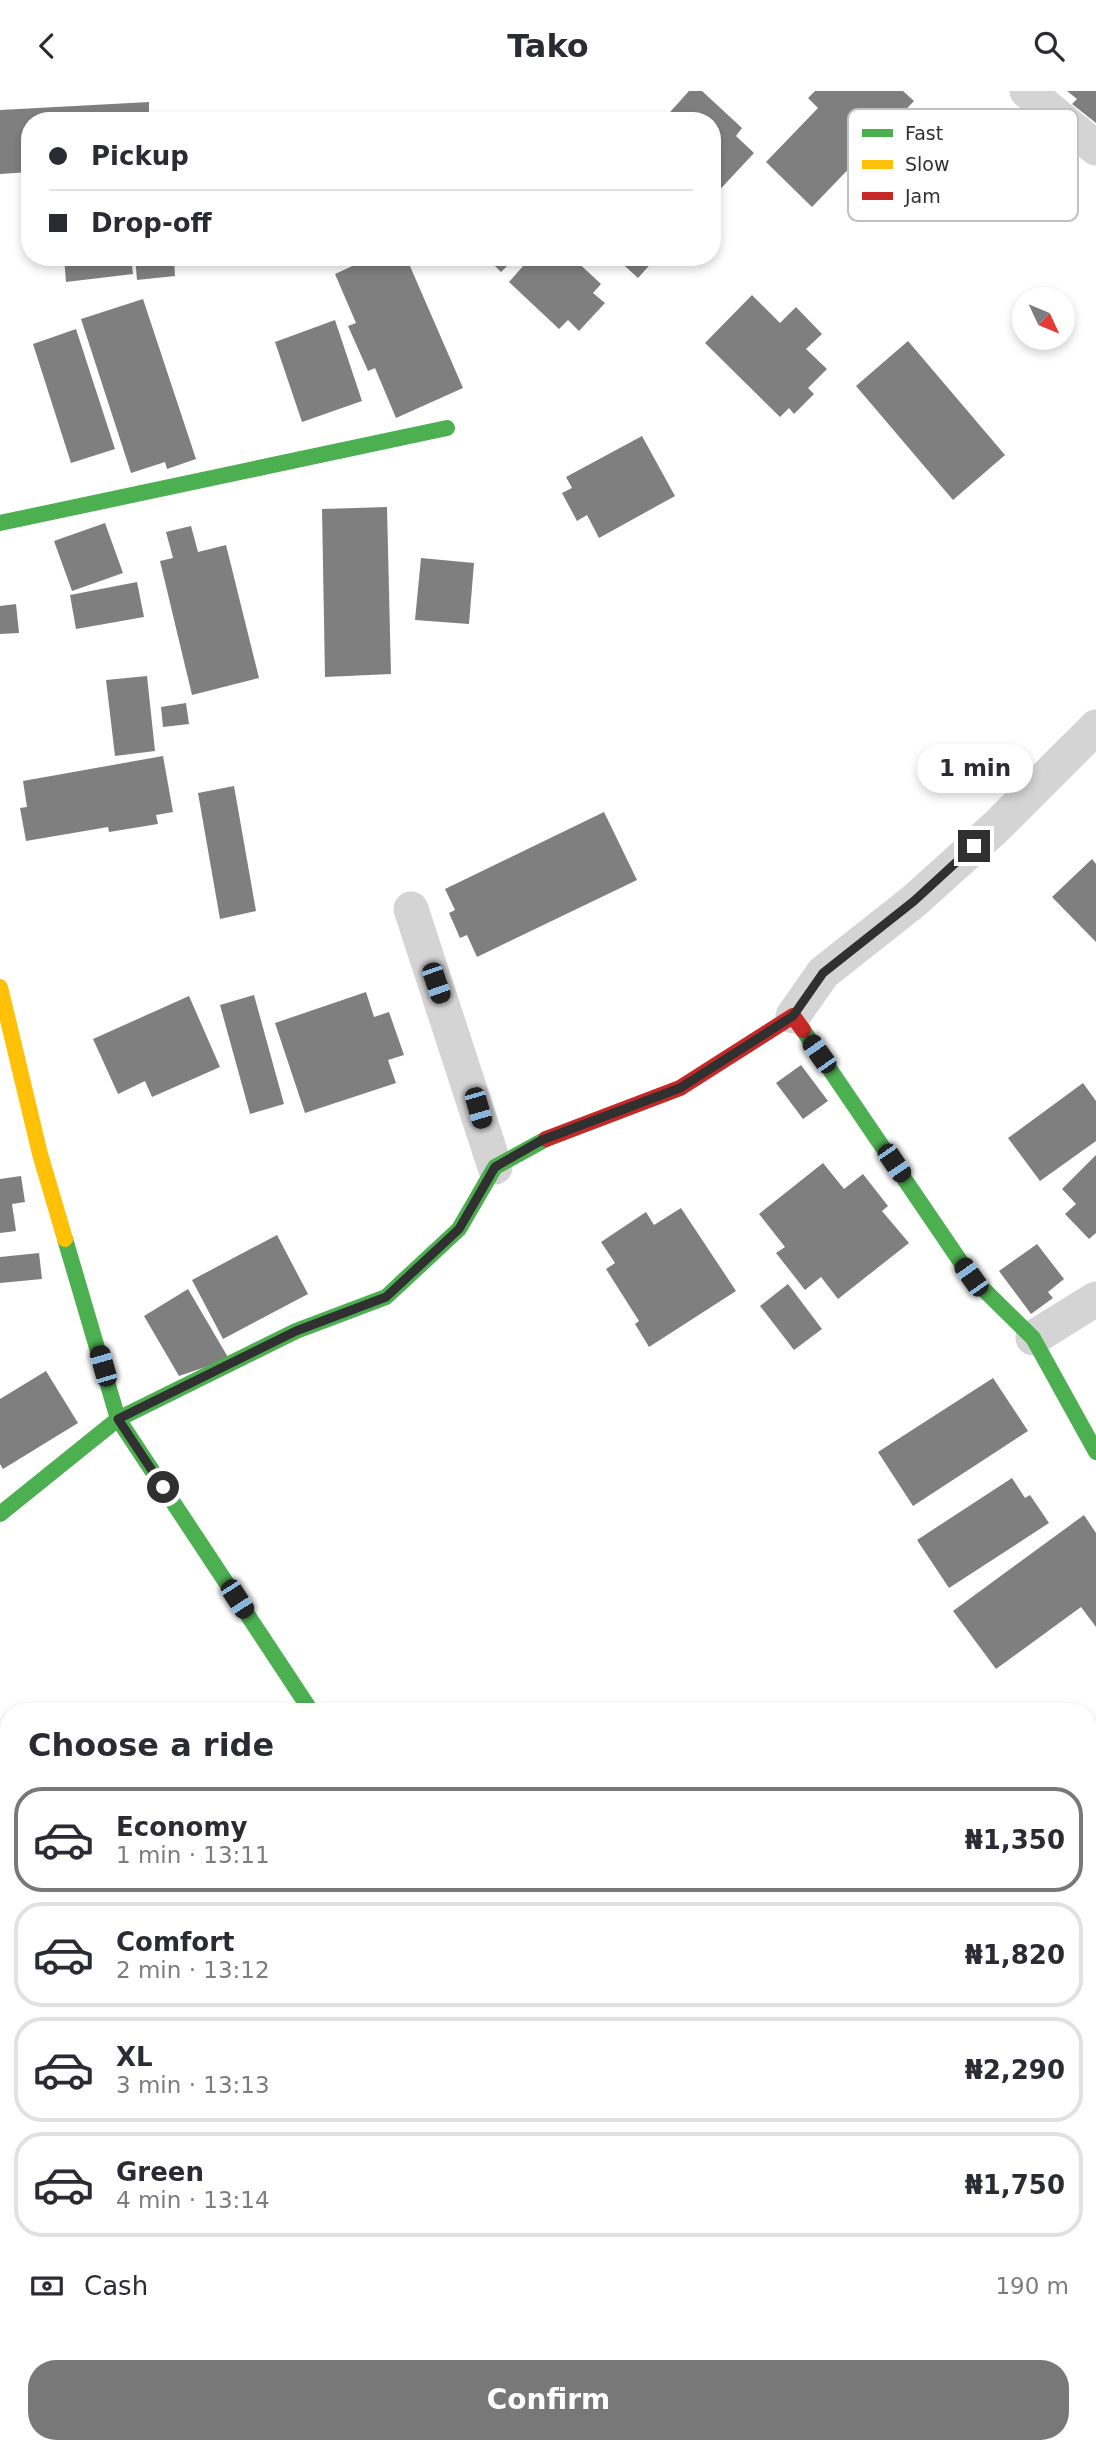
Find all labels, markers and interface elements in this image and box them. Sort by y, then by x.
icon: back [28,27,66,65]
text: Tako [507,27,589,65]
icon: search [1030,27,1068,65]
legend [848,109,1078,221]
text: Fast [905,122,943,144]
text: Pickup [91,141,189,171]
text: Slow [905,153,950,175]
text: Jam [904,185,941,207]
text: Drop-off [91,208,212,238]
north arrow [1012,287,1074,350]
map controls [1012,287,1075,350]
callout: 1 min [916,745,1032,793]
text: 1 min [939,755,1011,781]
route end [958,830,990,862]
car [420,960,453,1006]
car [799,1031,840,1077]
car [463,1085,494,1131]
car [874,1140,915,1186]
car [951,1254,992,1300]
car [88,1343,119,1389]
route start [147,1471,179,1503]
car [217,1576,258,1622]
text: Choose a ride [28,1726,274,1764]
icon: car [32,1808,95,1871]
text: Economy [116,1812,247,1842]
text: ₦1,350 [965,1825,1065,1855]
text: 1 min · 13:11 [116,1842,270,1868]
icon: car [32,1923,95,1986]
text: Comfort [116,1927,234,1957]
text: ₦1,820 [965,1940,1065,1970]
text: 2 min · 13:12 [116,1957,270,1983]
icon: car [32,2038,95,2101]
text: XL [116,2042,153,2072]
text: ₦2,290 [965,2055,1065,2085]
text: 3 min · 13:13 [116,2072,270,2098]
icon: car [32,2153,95,2216]
text: Green [116,2157,204,2187]
text: ₦1,750 [965,2170,1065,2200]
text: 4 min · 13:14 [116,2187,270,2213]
icon: cash [28,2267,66,2305]
text: Cash [84,2271,148,2301]
text: 190 m [995,2273,1069,2299]
button: Confirm [28,2360,1069,2440]

